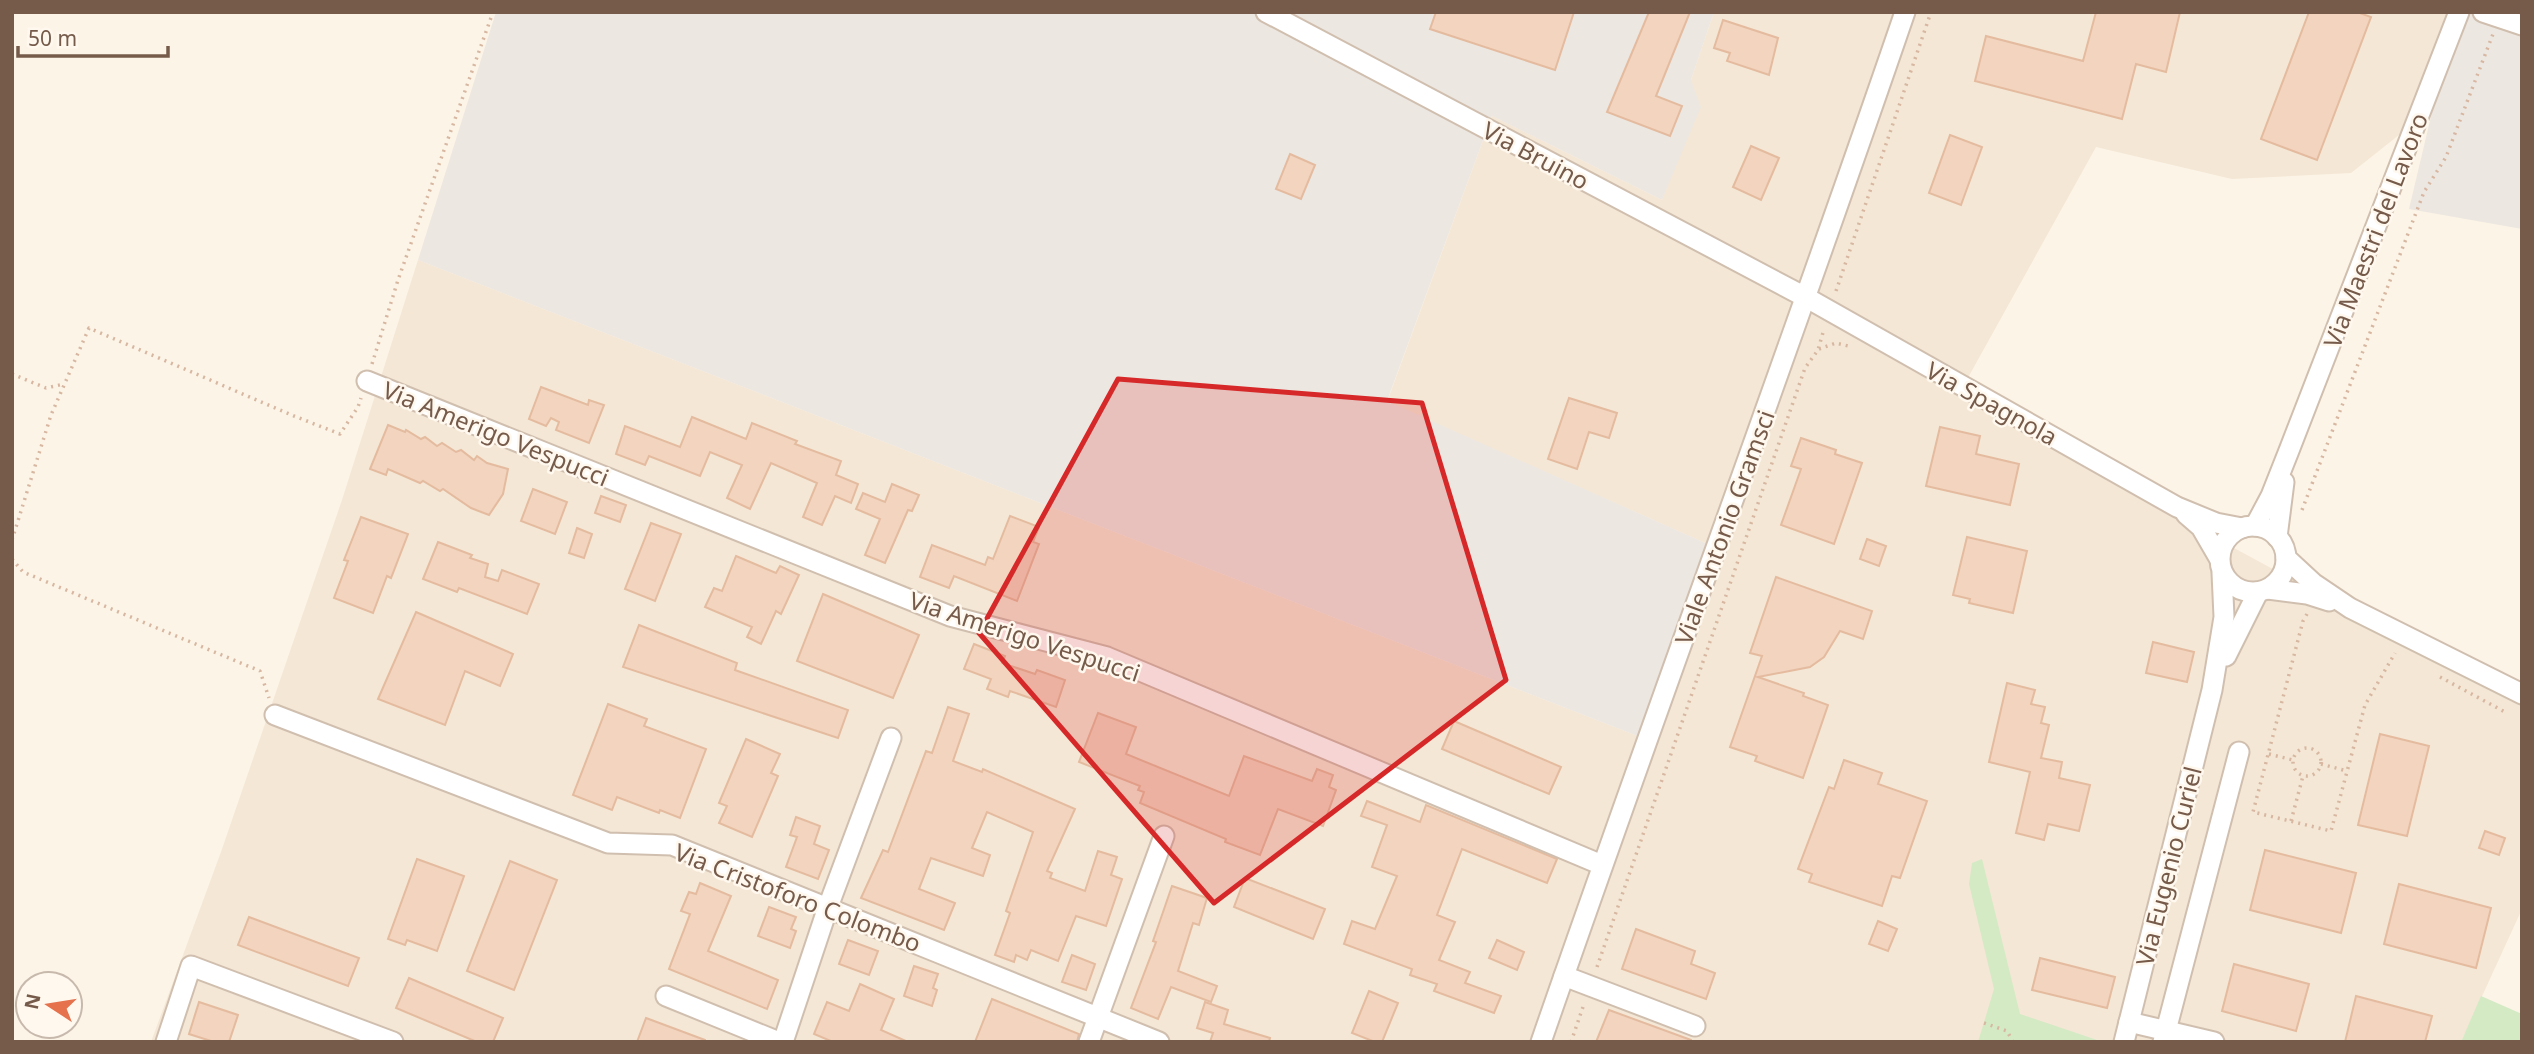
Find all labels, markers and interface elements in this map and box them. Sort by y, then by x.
scale bar [18,14,168,58]
text: 50 m [28,24,77,52]
street label: Via Maestri del Lavoro [2315,108,2435,352]
street label: Via Bruino [1477,113,1595,197]
street label: Via Spagnola [1920,353,2064,453]
street label: Via Amerigo Vespucci [378,373,614,493]
street label: Viale Antonio Gramsci [1666,405,1782,649]
street label: Via Amerigo Vespucci [905,583,1145,689]
street label: Via Eugenio Curiel [2127,763,2209,969]
street label: Via Cristoforo Colombo [670,835,926,959]
north arrow [14,970,84,1040]
text: N [18,991,47,1012]

